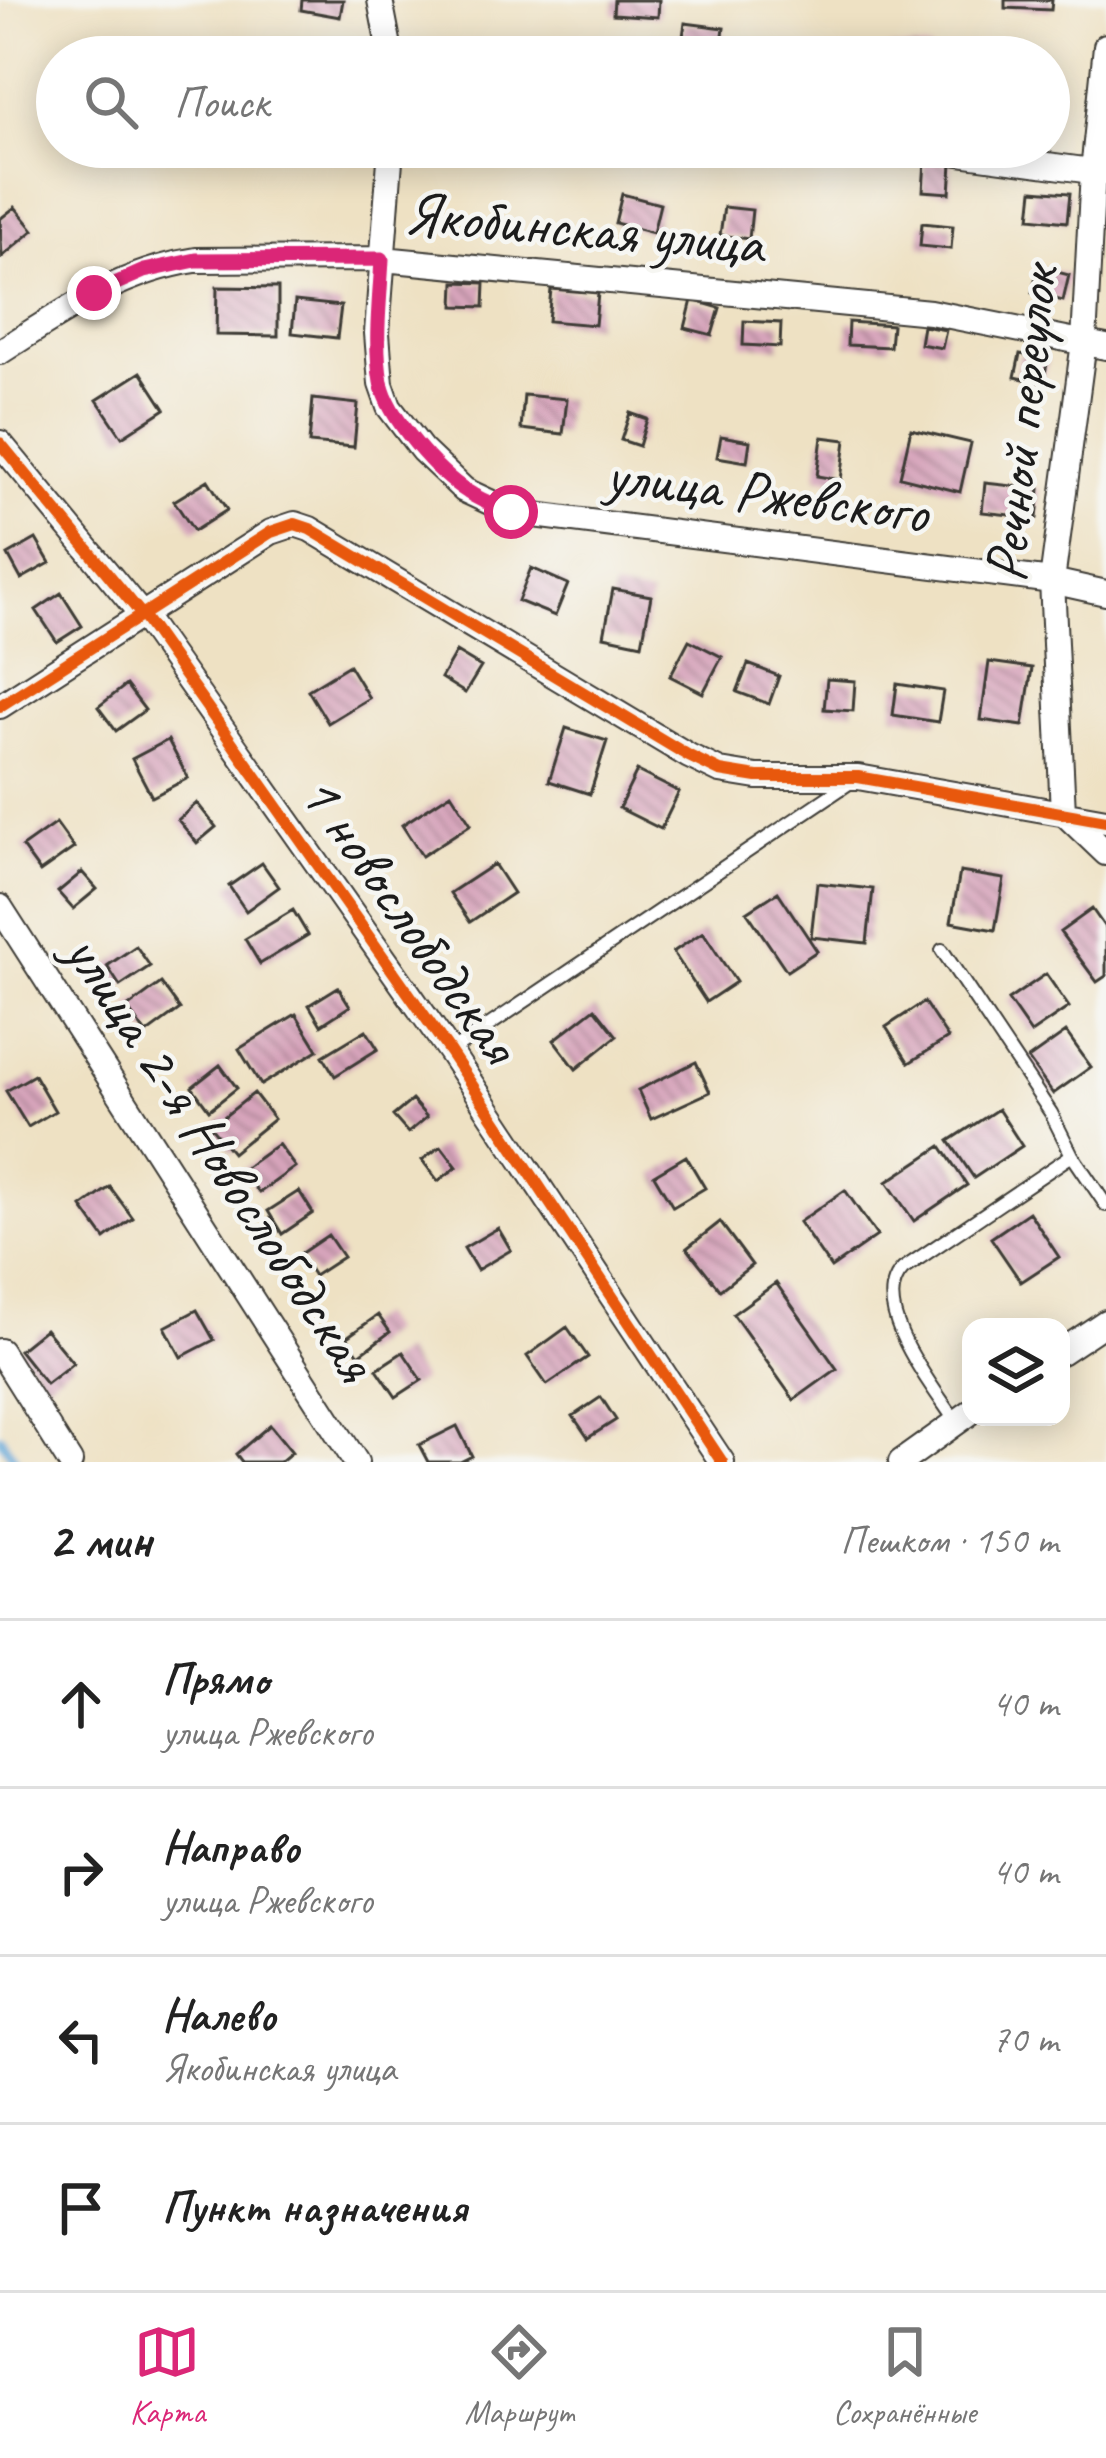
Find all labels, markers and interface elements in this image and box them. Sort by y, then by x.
search box [36,36,1070,168]
icon: search [78,69,144,135]
text: Поиск [174,74,269,131]
street label: Якобинская улица [401,174,770,282]
street label: Речной переулок [967,258,1076,586]
route end [67,266,121,320]
street label: улица Ржевского [599,435,935,551]
route start [484,485,538,539]
street label: 1 новослободская [283,759,540,1081]
street label: улица 2-я Новослободская [46,916,395,1397]
map controls [962,1318,1070,1426]
button: layers [962,1318,1070,1426]
text: 2 мин [48,1508,152,1572]
text: Пешком · 150 m [840,1516,1058,1565]
text: Прямо [162,1651,269,1708]
icon: ahead [48,1671,114,1737]
text: 40 m [992,1679,1058,1728]
text: улица Ржевского [162,1708,372,1757]
text: Направо [162,1819,300,1876]
icon: right [48,1839,114,1905]
text: 40 m [992,1847,1058,1896]
text: улица Ржевского [162,1876,372,1925]
text: Налево [162,1987,276,2044]
icon: left [48,2007,114,2073]
text: 70 m [992,2015,1058,2064]
text: Якобинская улица [162,2044,396,2093]
icon: arrive [48,2175,114,2241]
text: Пункт назначения [162,2179,467,2236]
tab: Карта [130,2319,205,2433]
tab: Маршрут [465,2319,574,2433]
tab: Сохранённые [833,2319,976,2433]

